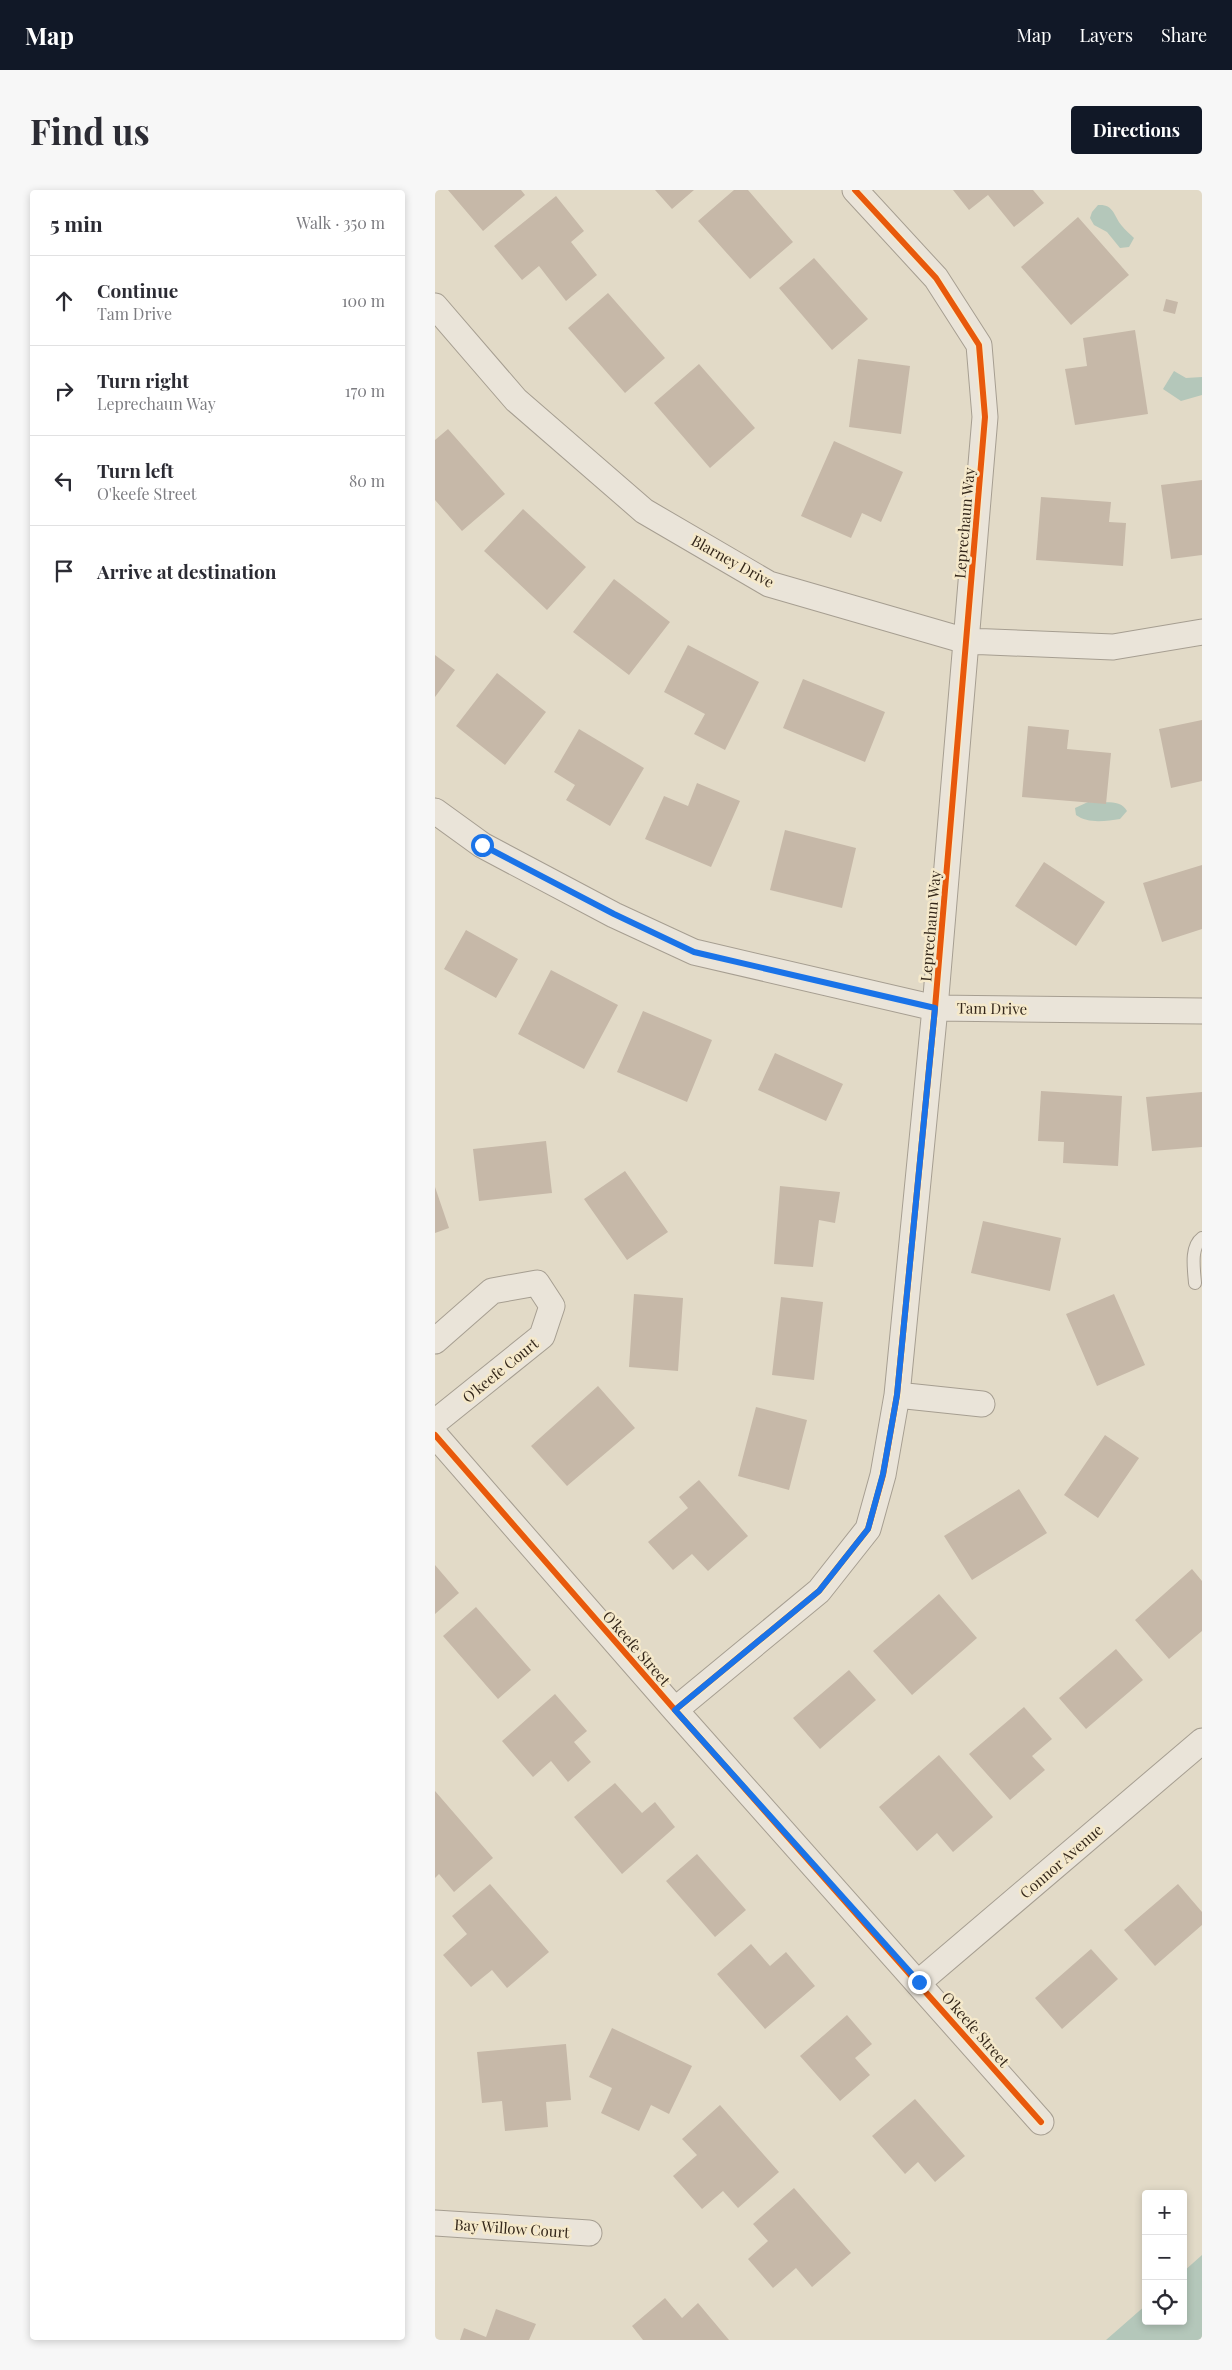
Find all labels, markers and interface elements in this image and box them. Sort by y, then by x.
text: Map [25,19,74,51]
text: Map [1016,23,1051,47]
text: Layers [1079,23,1133,47]
text: Share [1161,23,1207,47]
button: Directions [1071,106,1202,154]
text: Find us [30,107,150,154]
text: 5 min [50,209,103,237]
text: Walk · 350 m [296,212,385,233]
text: Continue [97,277,178,303]
icon: ahead [50,287,78,315]
text: 100 m [342,290,385,311]
text: Tam Drive [97,303,172,324]
text: Turn right [97,367,189,393]
icon: right [50,377,78,405]
text: 170 m [345,380,385,401]
text: Leprechaun Way [97,393,216,414]
text: Turn left [97,457,174,483]
street label: Leprechaun Way [949,466,979,579]
icon: left [50,467,78,495]
text: 80 m [349,470,385,491]
text: O'keefe Street [97,483,197,504]
street label: Blarney Drive [688,530,778,592]
icon: arrive [50,557,78,585]
text: Arrive at destination [97,558,277,584]
route start [471,834,494,857]
street label: Leprechaun Way [915,869,945,982]
street label: Tam Drive [957,997,1027,1019]
street label: O'keefe Court [458,1333,543,1407]
street label: O'keefe Street [599,1606,676,1690]
street label: Connor Avenue [1015,1819,1107,1903]
route end [908,1971,931,1994]
street label: O'keefe Street [938,1987,1015,2071]
map controls [1142,2190,1187,2325]
button: + [1142,2190,1187,2235]
street label: Bay Willow Court [454,2214,571,2242]
button: − [1142,2235,1187,2280]
button: locate [1142,2280,1187,2325]

